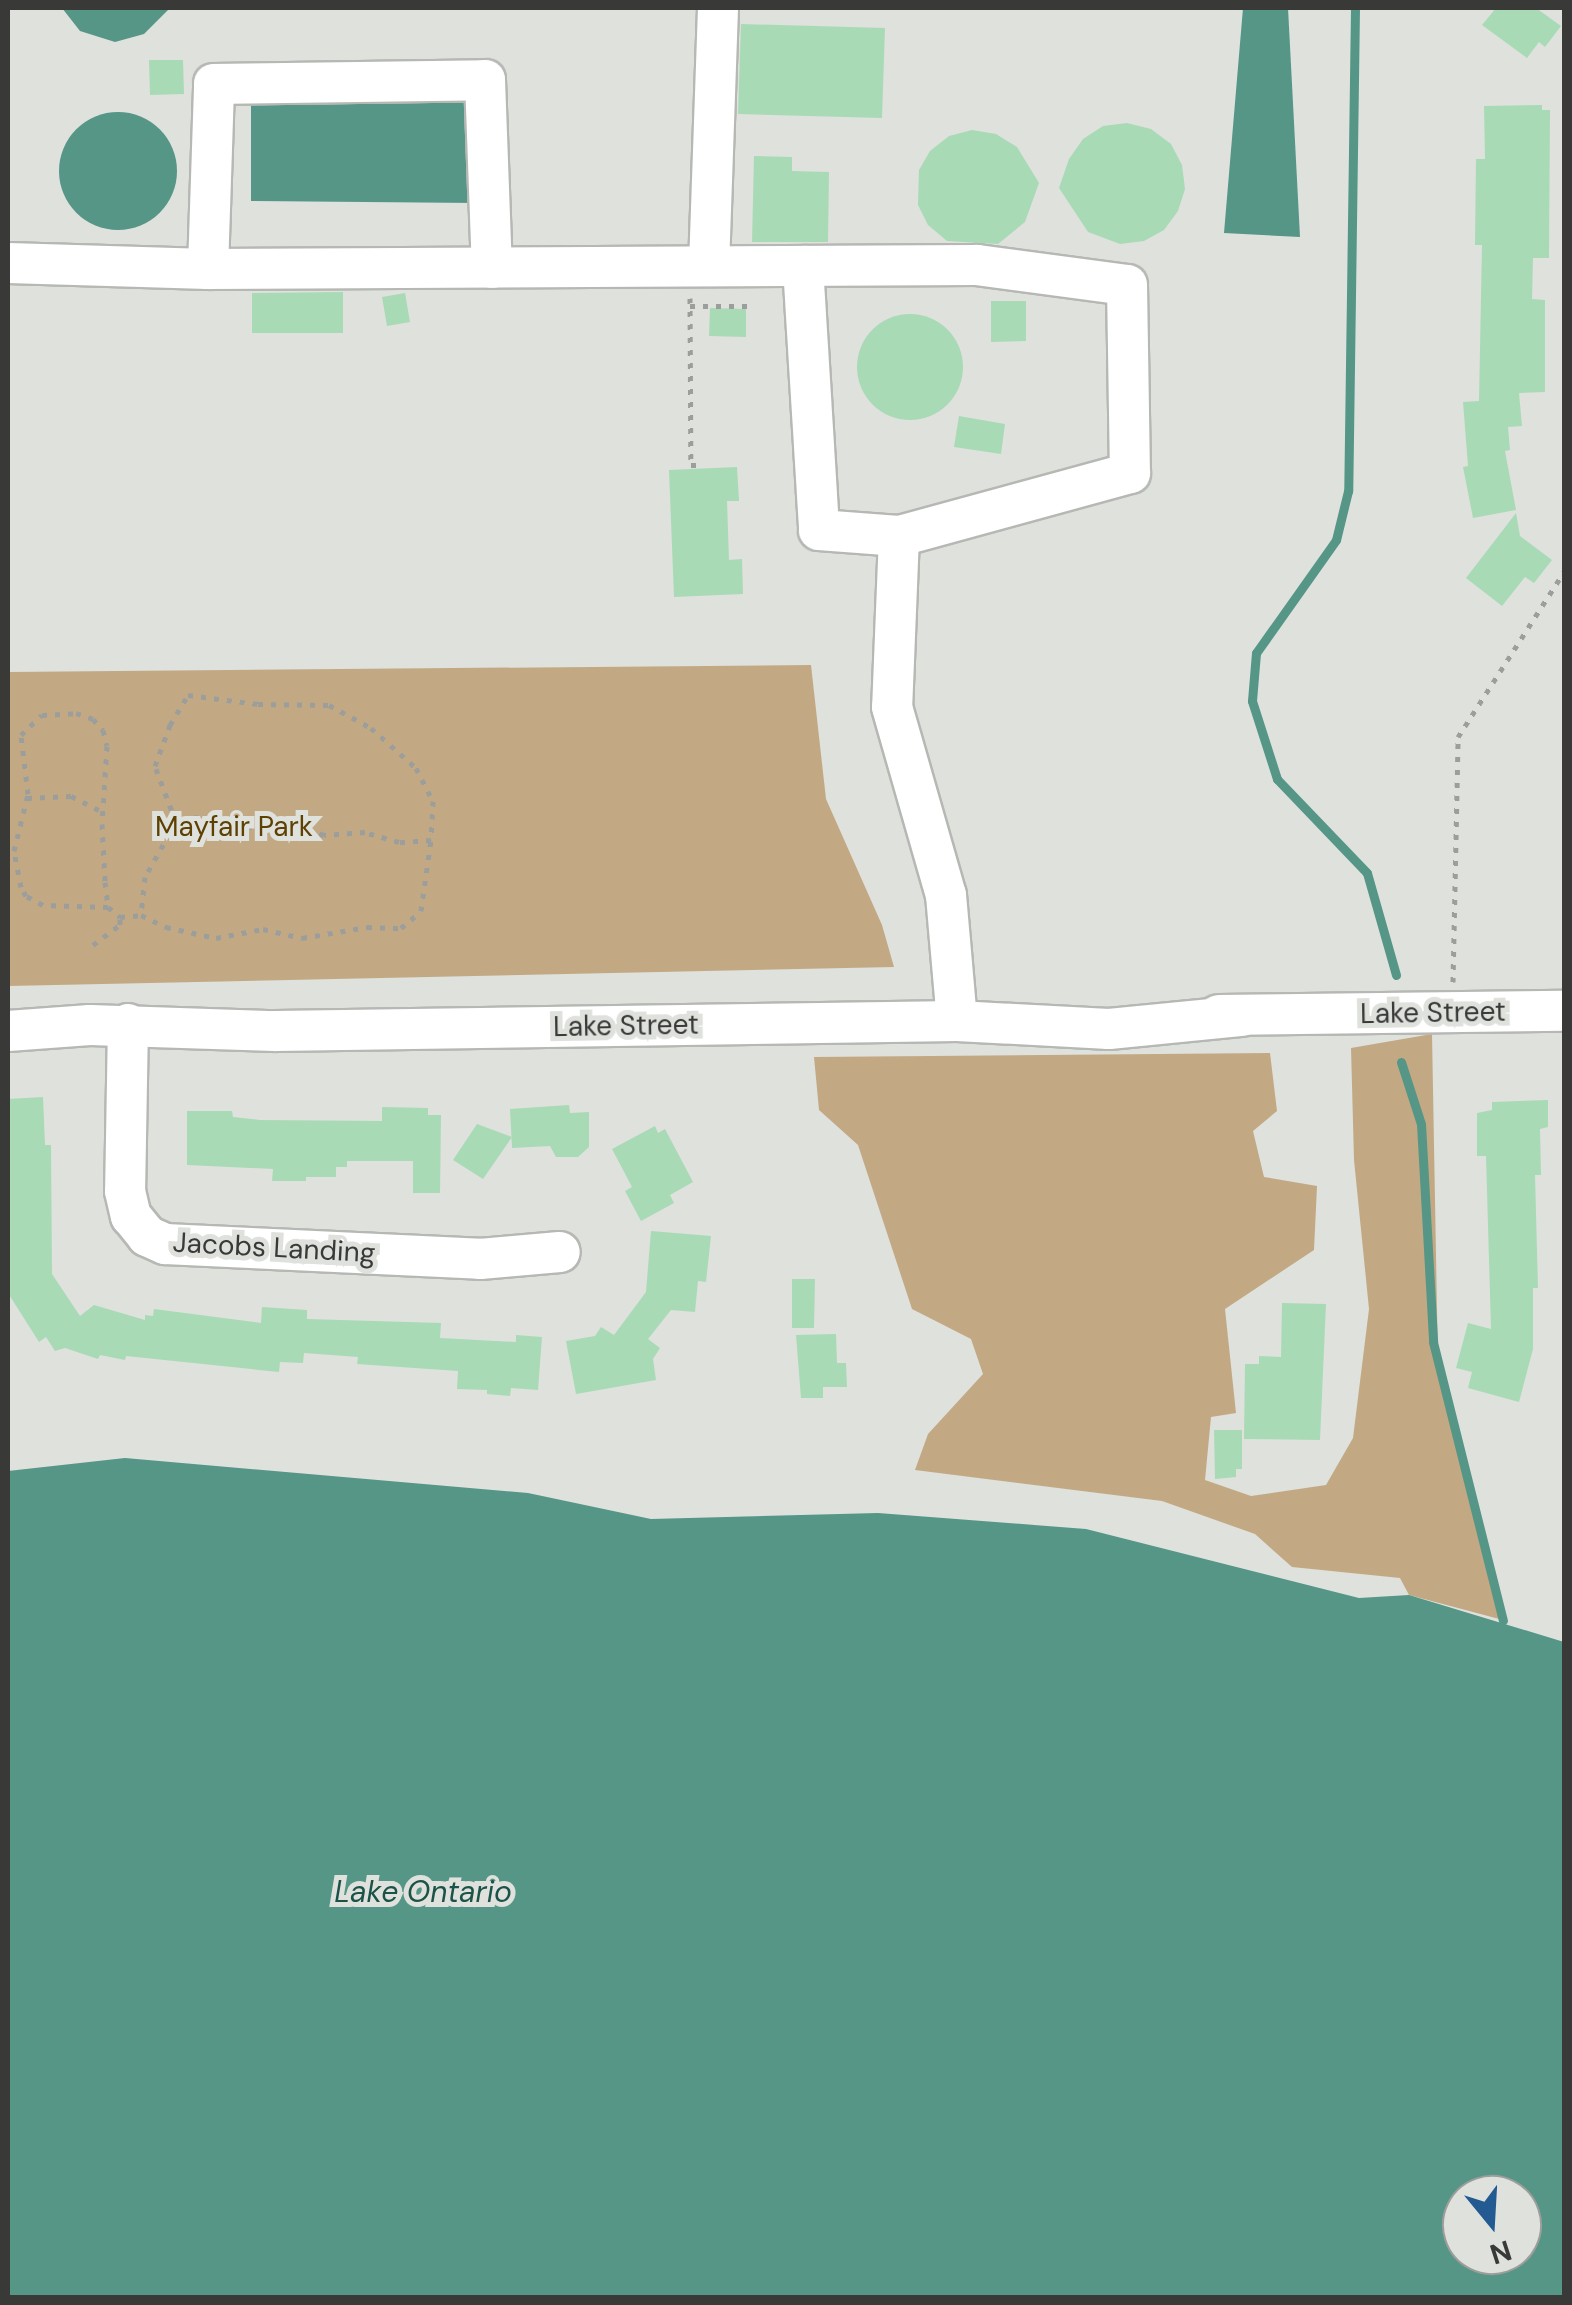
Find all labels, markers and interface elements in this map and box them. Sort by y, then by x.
park label: Mayfair Park [155,810,313,844]
street label: Lake Street [1360,995,1506,1031]
street label: Lake Street [553,1008,699,1044]
street label: Jacobs Landing [172,1226,376,1270]
water label: Lake Ontario [334,1874,512,1910]
north arrow [1442,2175,1542,2275]
text: N [1485,2231,1516,2273]

